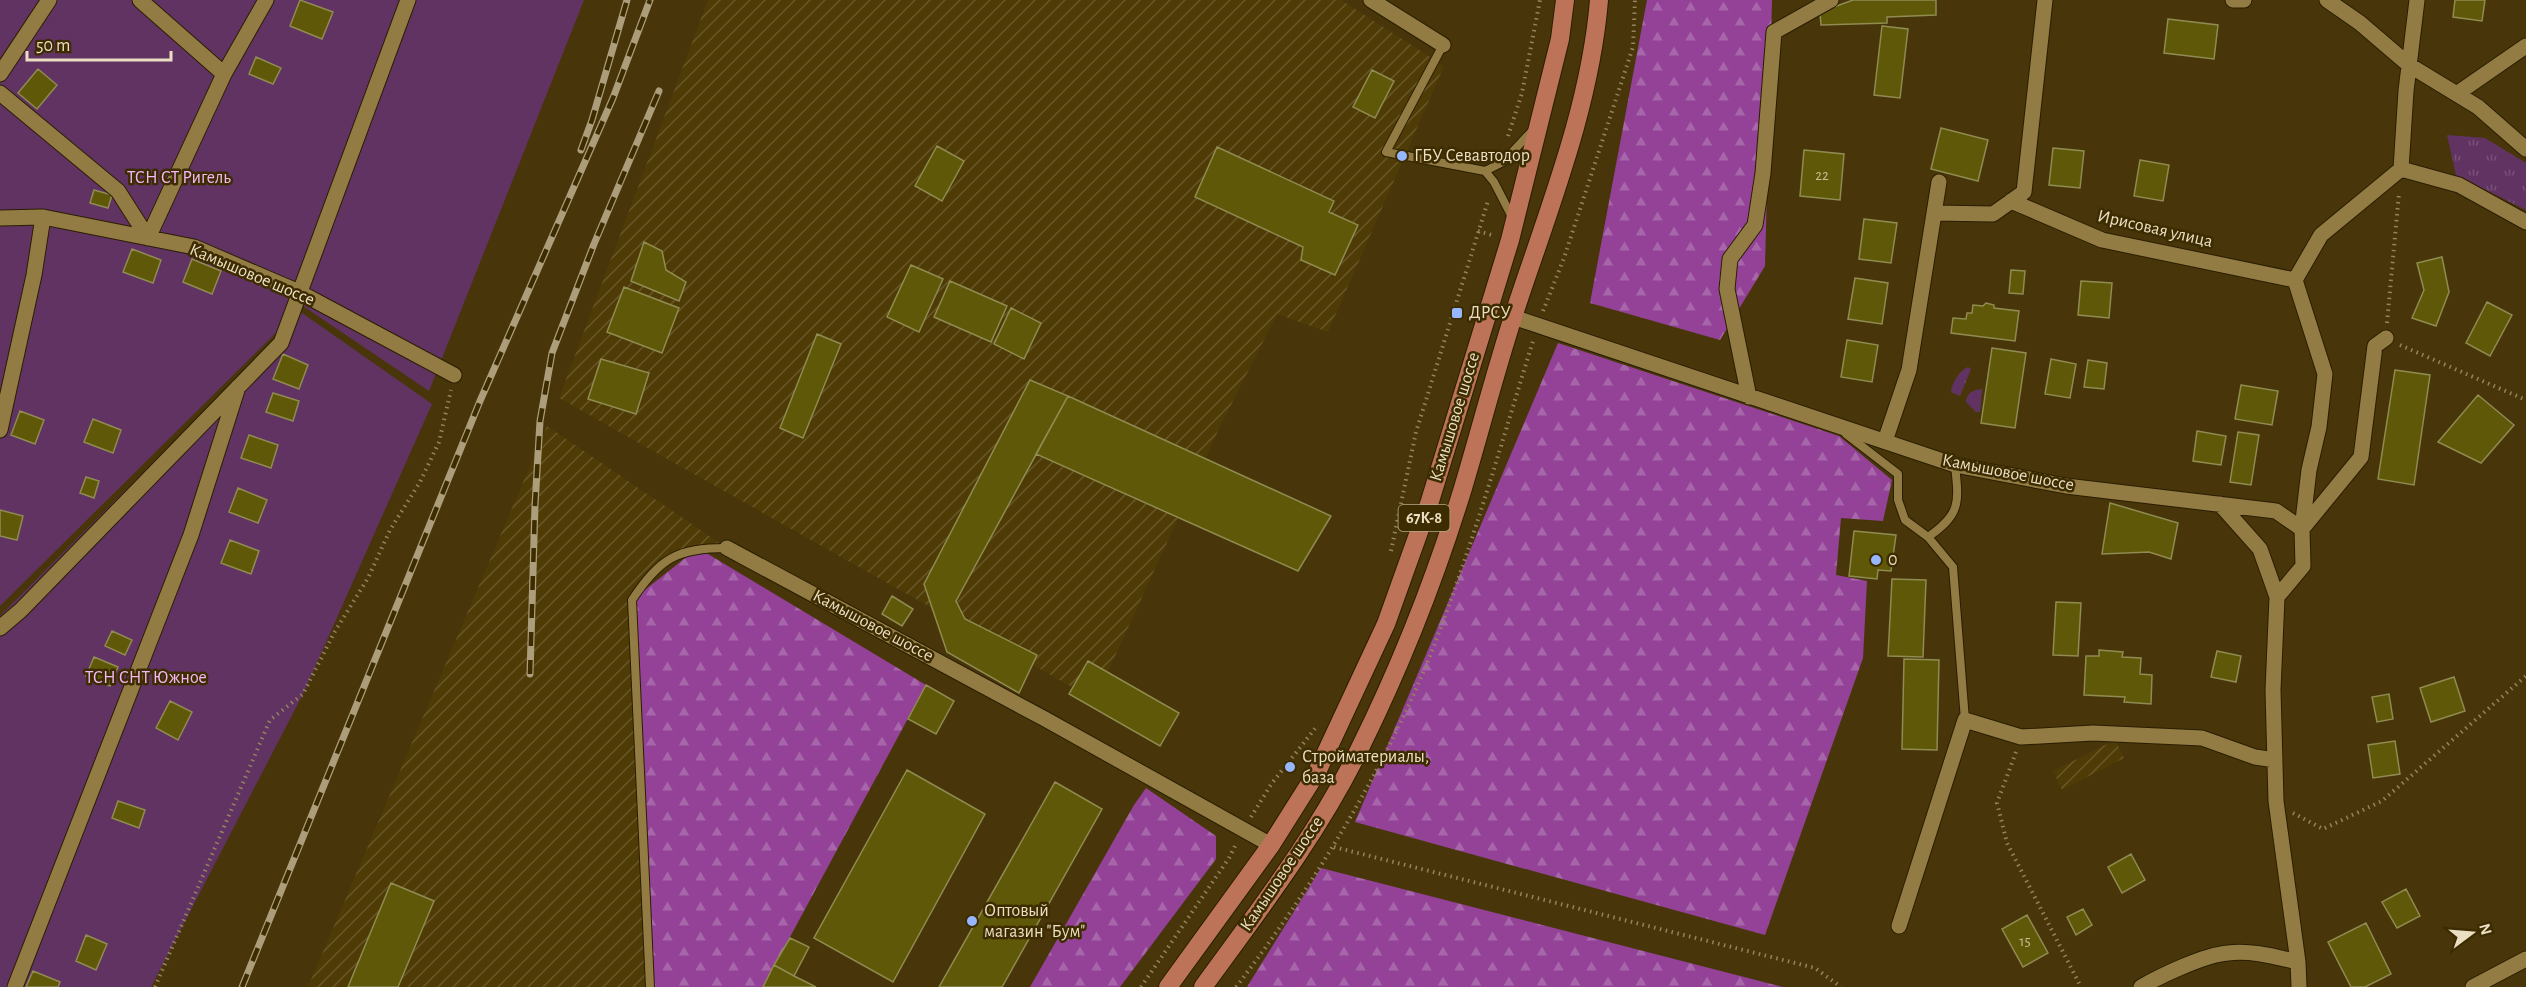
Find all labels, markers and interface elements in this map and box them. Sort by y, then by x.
scale bar [27,24,171,62]
text: 50 m [36,37,70,55]
place label: ГБУ Севавтодор [1414,147,1530,165]
marker: ГБУ Севавтодор [1395,149,1409,163]
house number: 22 [1815,168,1829,183]
park label: ТСН СТ Ригель [127,169,231,187]
street label: Ирисовая улица [2096,207,2214,251]
street label: Камышовое шоссе [187,241,317,309]
place label: ДРСУ [1469,304,1511,322]
marker: ДРСУ [1450,306,1464,320]
street label: Камышовое шоссе [1427,350,1483,484]
street label: Камышовое шоссе [1941,451,2075,495]
road number: 67К-8 [1398,505,1450,531]
place label: 0 [1888,551,1898,569]
marker: 0 [1869,553,1883,567]
street label: Камышовое шоссе [810,587,936,665]
park label: ТСН СНТ Южное [85,669,207,687]
place label: Стройматериалы, база [1302,748,1429,787]
marker: Стройматериалы, база [1283,760,1297,774]
street label: Камышовое шоссе [1237,813,1327,935]
place label: Оптовый магазин "Бум" [984,902,1085,941]
north arrow [2442,903,2502,963]
marker: Оптовый магазин "Бум" [965,914,979,928]
text: N [2476,922,2495,937]
house number: 15 [2019,934,2031,949]

